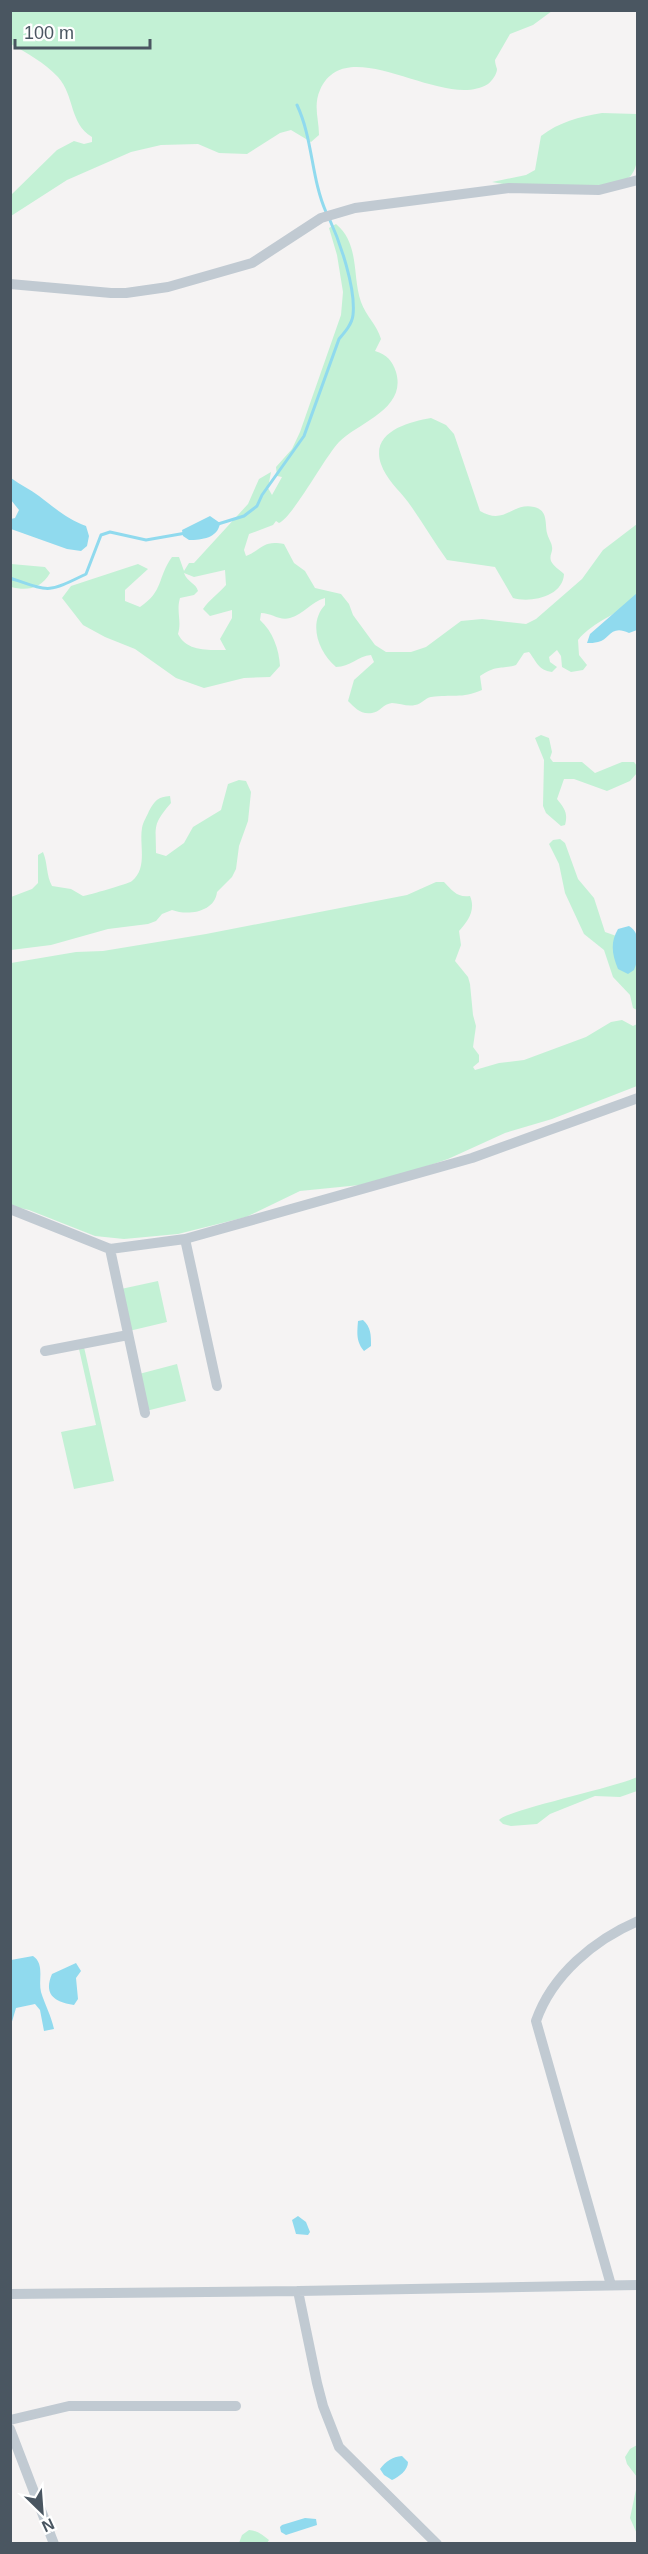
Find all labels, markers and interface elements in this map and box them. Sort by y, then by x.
scale bar [15,12,150,50]
text: 100 m [24,23,74,43]
north arrow [12,2482,72,2542]
text: N [39,2515,57,2535]

